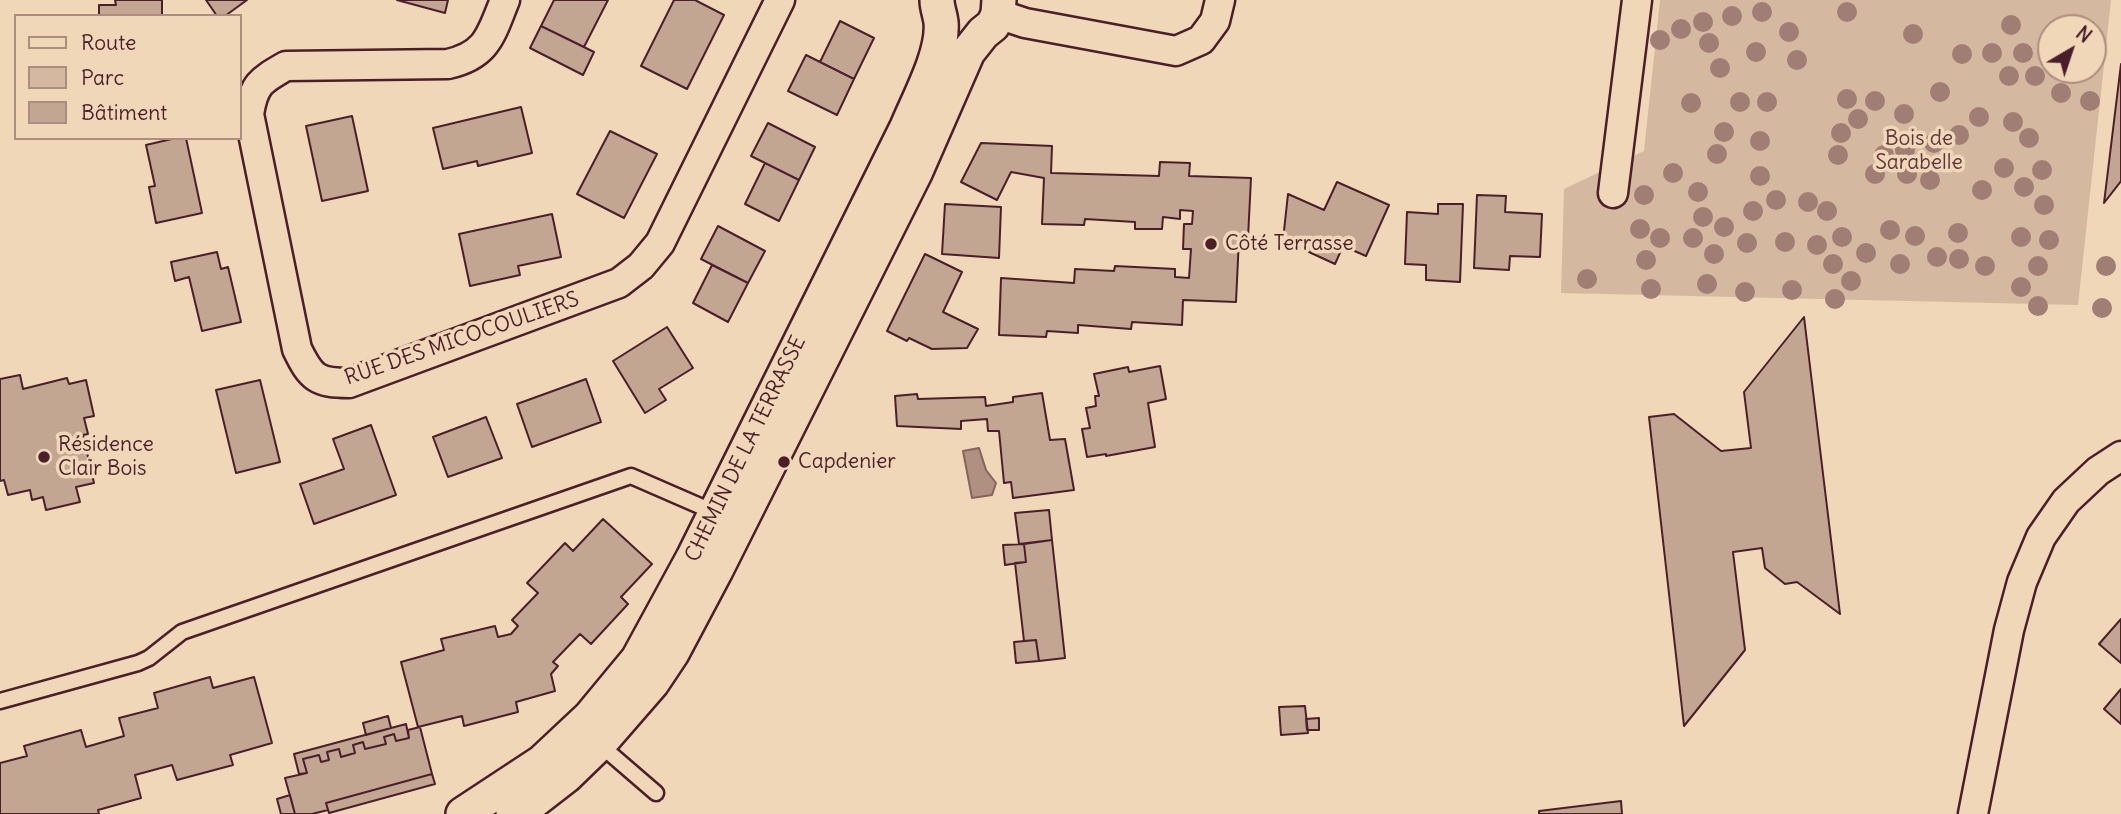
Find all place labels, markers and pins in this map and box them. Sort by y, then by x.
place label: Côté Terrasse [1225,231,1354,257]
marker: Côté Terrasse [1203,236,1219,252]
place label: Résidence Clair Bois [58,432,154,482]
marker: Résidence Clair Bois [36,449,52,465]
place label: Capdenier [798,449,896,475]
marker: Capdenier [776,454,792,470]

